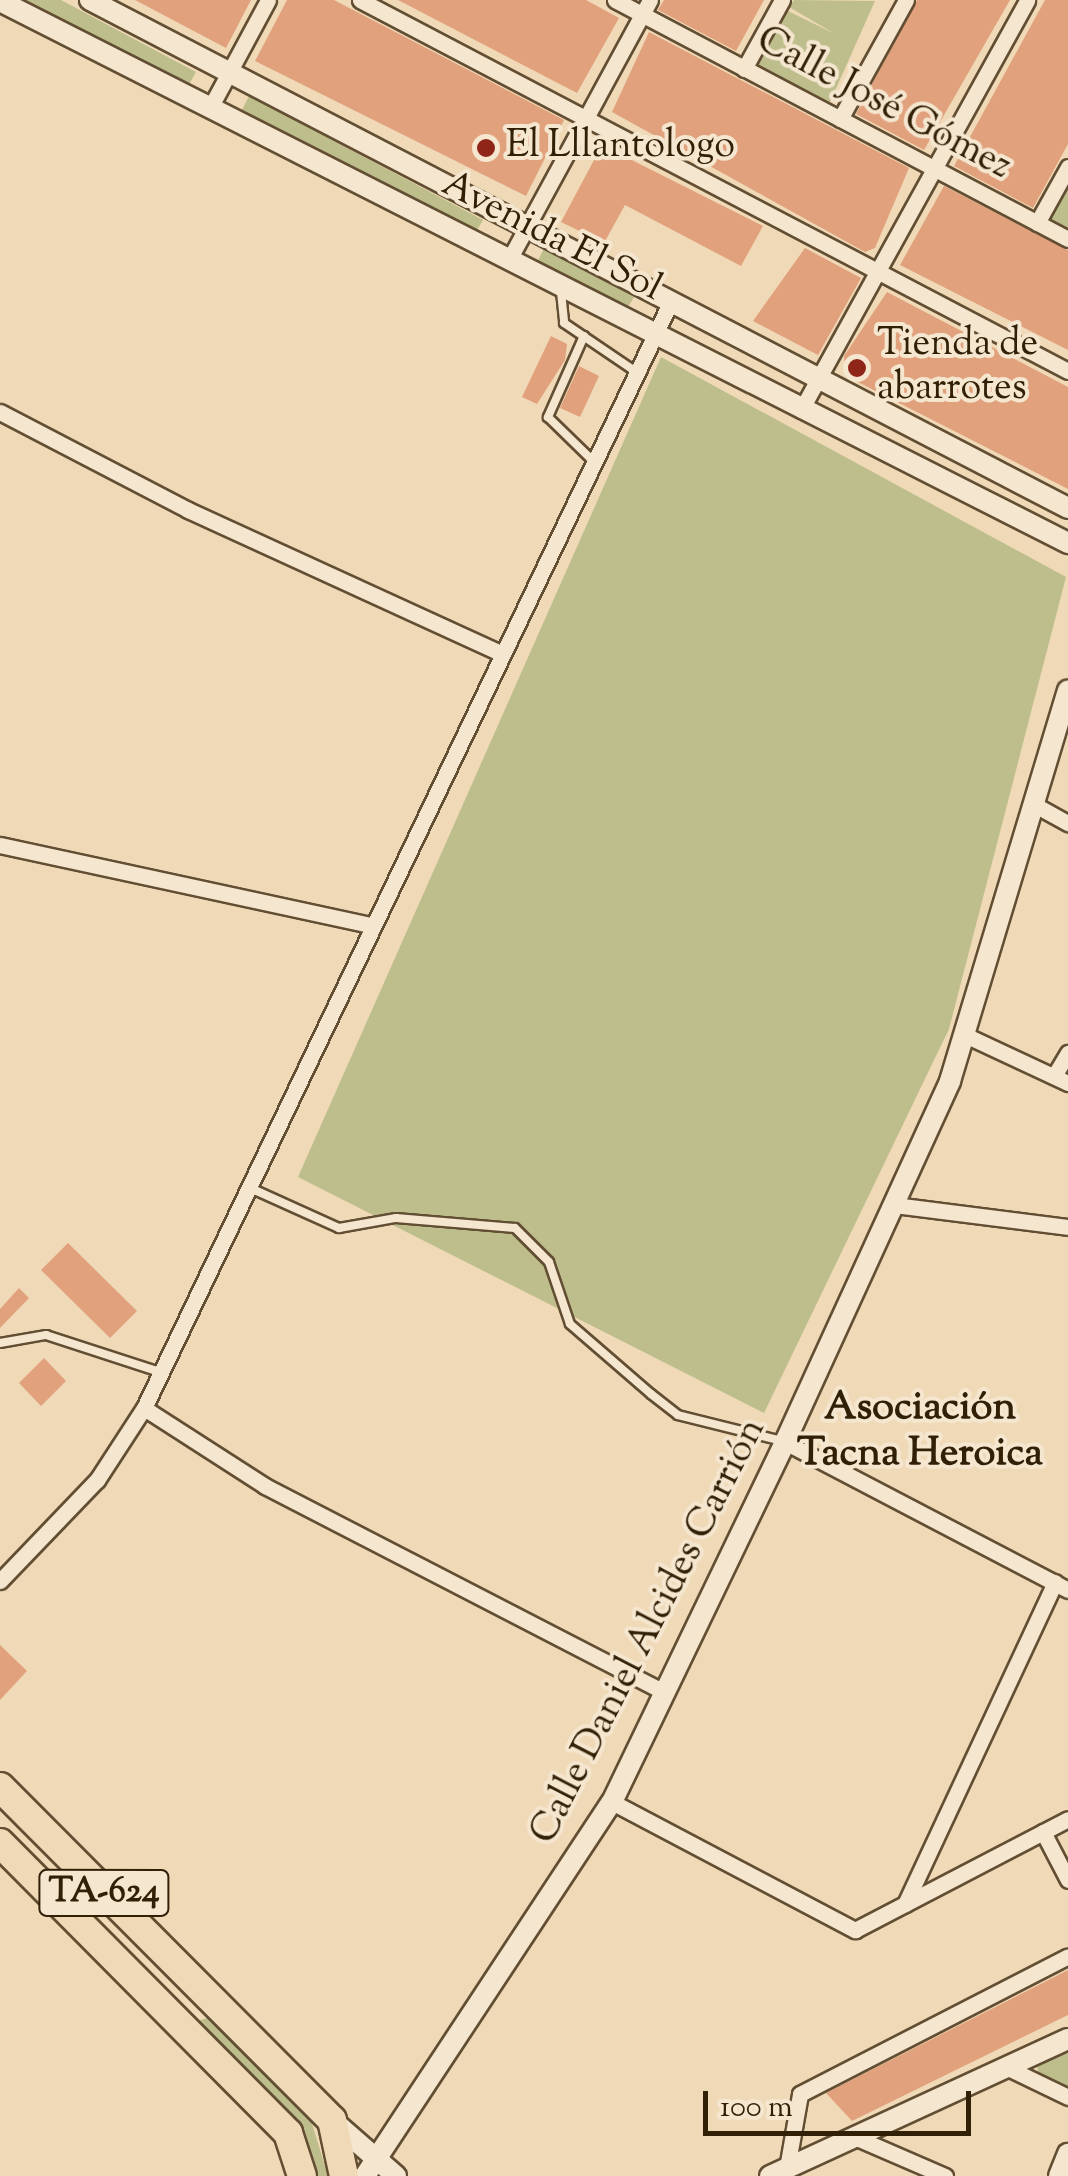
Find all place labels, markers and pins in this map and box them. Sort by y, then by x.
place label: El Lllantologo [506,125,735,171]
marker: El Lllantologo [475,137,497,159]
place label: Tienda de abarrotes [877,323,1038,412]
marker: Tienda de abarrotes [846,357,868,379]

